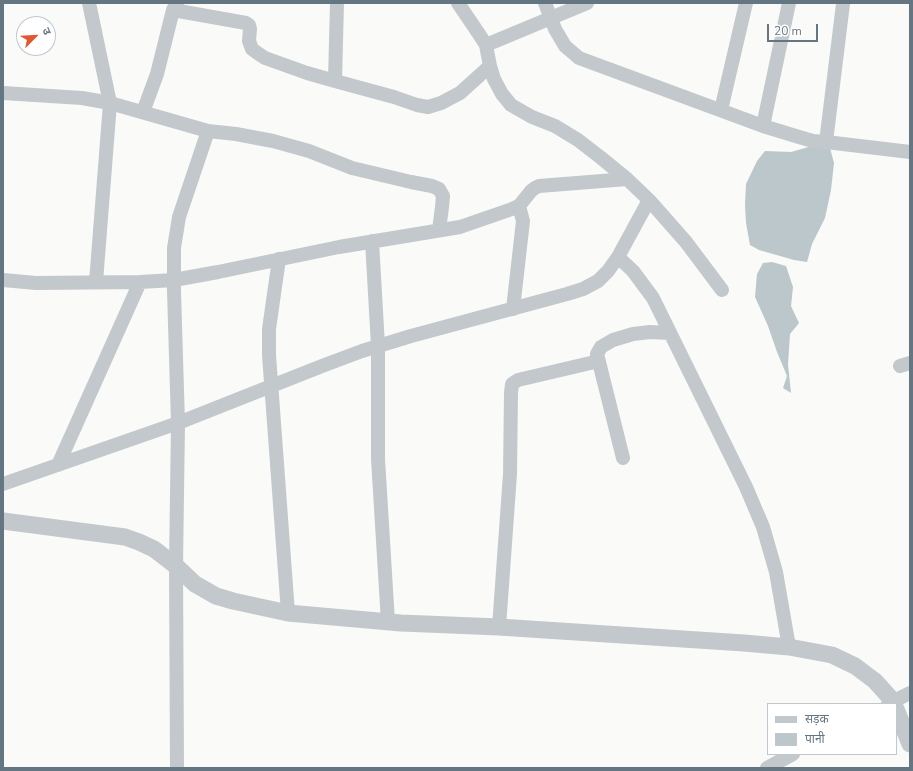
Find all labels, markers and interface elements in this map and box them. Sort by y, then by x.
north arrow [16,16,56,56]
scale bar [769,16,820,42]
text: 20 m [774,23,802,39]
text: उ [38,25,55,37]
legend [767,703,897,755]
text: सड़क [805,711,829,727]
text: पानी [805,731,825,747]

